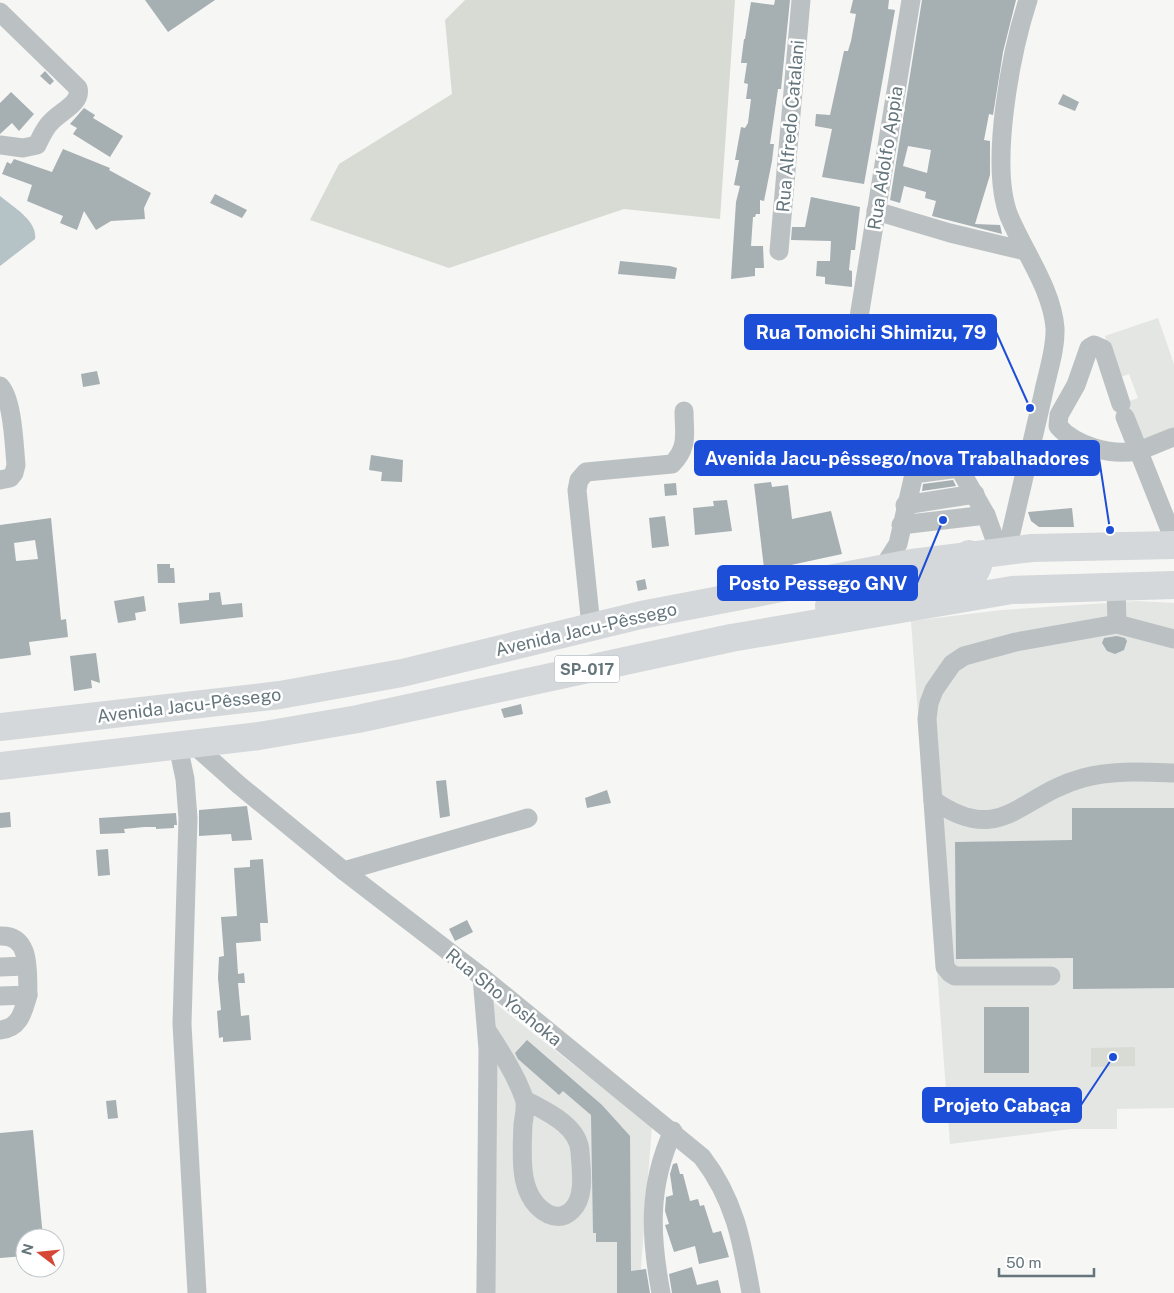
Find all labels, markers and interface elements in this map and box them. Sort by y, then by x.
street label: Rua Alfredo Catalani [772,39,808,213]
street label: Rua Adolfo Appia [863,85,907,231]
callout: Rua Tomoichi Shimizu, 79 [745,315,996,349]
text: Rua Tomoichi Shimizu, 79 [756,321,986,343]
callout: Avenida Jacu-pêssego/nova Trabalhadores [695,441,1099,475]
text: Avenida Jacu-pêssego/nova Trabalhadores [705,447,1089,469]
callout: Posto Pessego GNV [718,566,917,600]
text: Posto Pessego GNV [729,572,907,594]
street label: Avenida Jacu-Pêssego [493,598,679,660]
road number: SP-017 [554,656,620,682]
street label: Avenida Jacu-Pêssego [96,683,282,727]
street label: Rua Sho Yoshoka [442,944,566,1050]
callout: Projeto Cabaça [923,1088,1081,1122]
text: Projeto Cabaça [933,1094,1071,1116]
north arrow [15,1228,65,1278]
text: N [18,1242,37,1257]
scale bar [999,1246,1094,1278]
text: 50 m [1006,1254,1041,1271]

